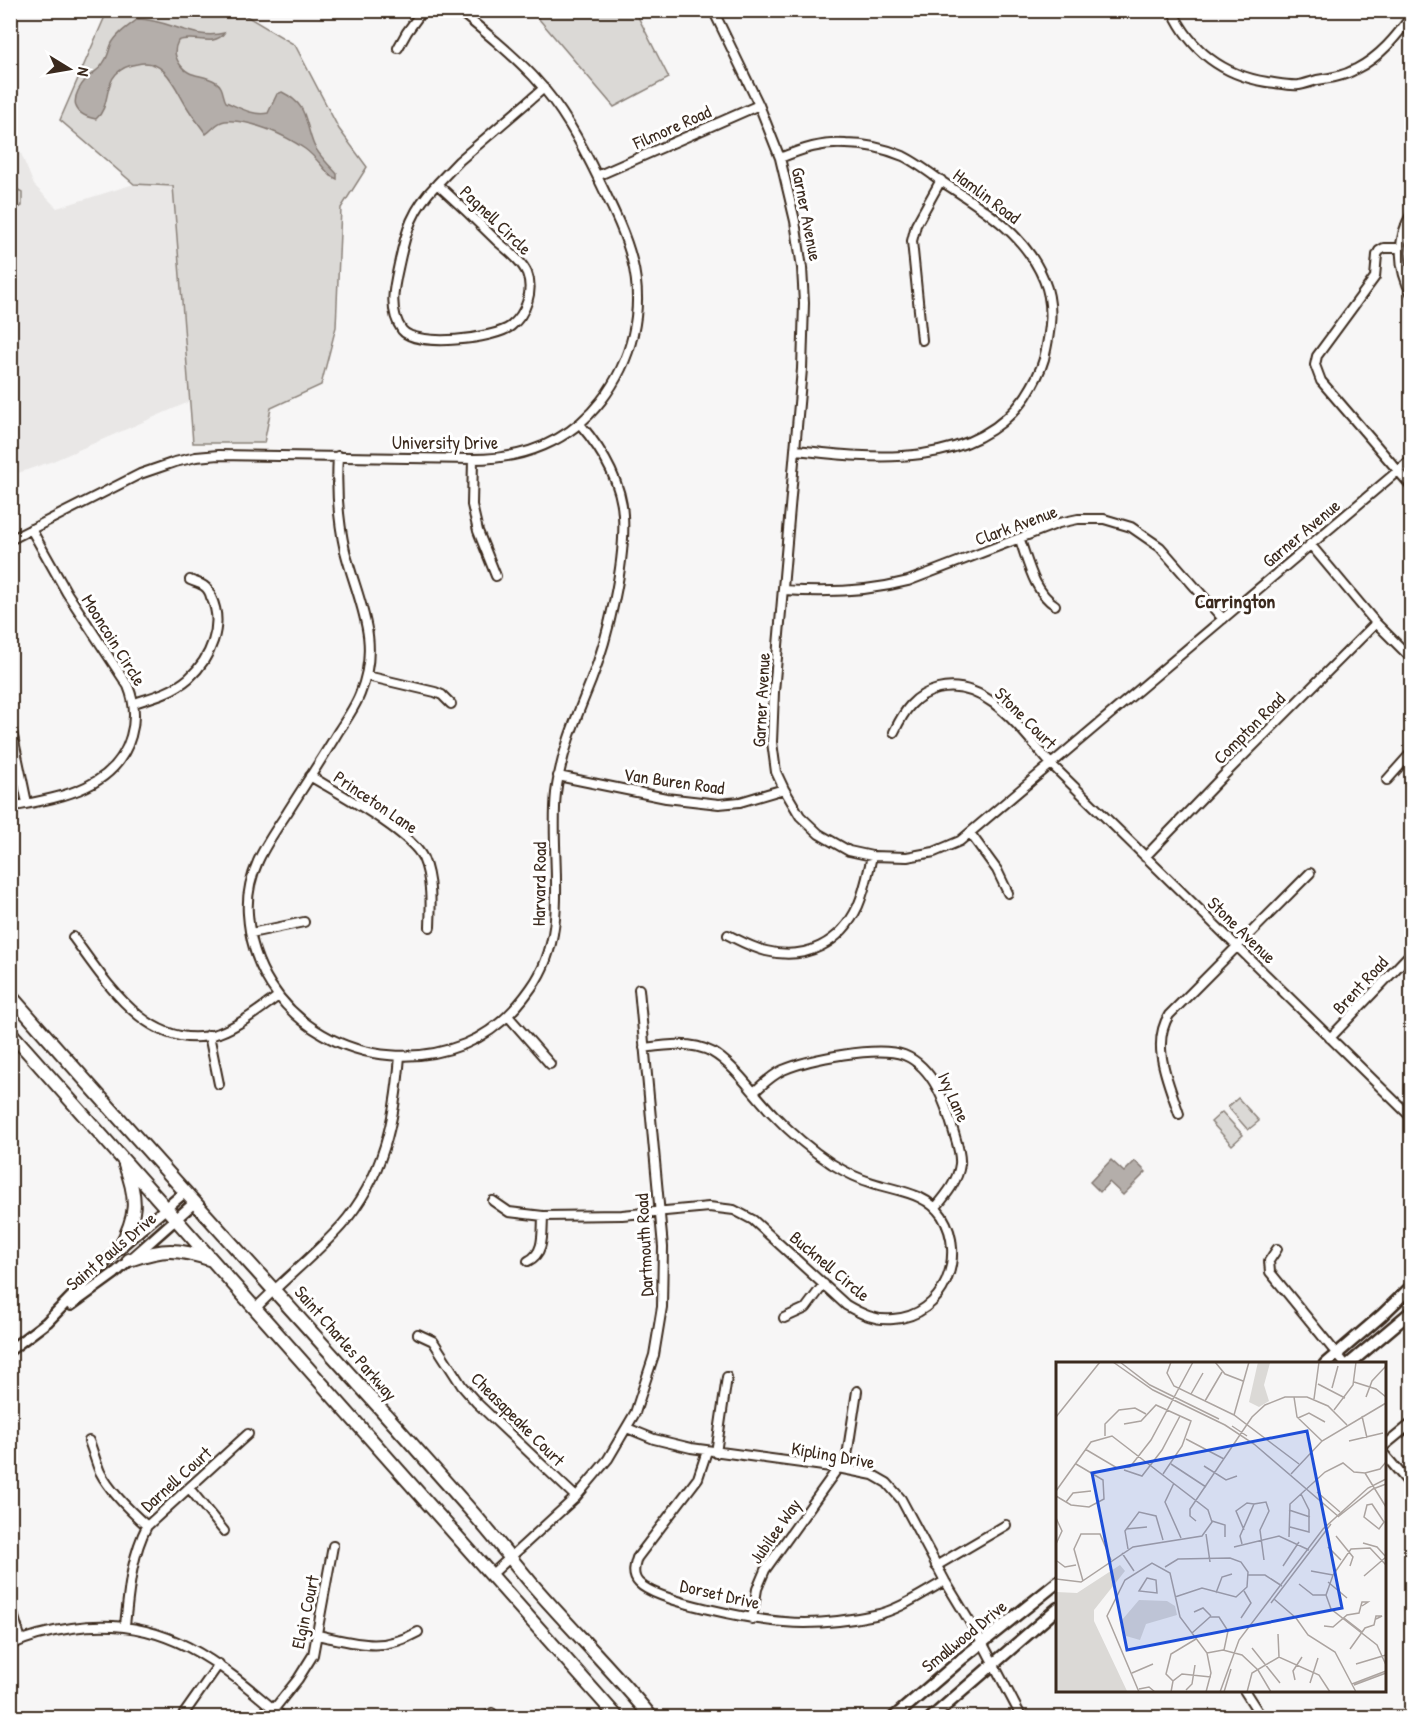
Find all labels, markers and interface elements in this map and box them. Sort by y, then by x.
north arrow [39,39,99,99]
text: N [72,66,95,79]
street label: Filmore Road [628,99,715,156]
street label: Hamlin Road [948,162,1026,230]
street label: Garner Avenue [786,165,828,263]
street label: Pagnell Circle [455,180,537,260]
street label: University Drive [392,430,498,455]
street label: Garner Avenue [1257,493,1345,573]
street label: Clark Avenue [971,499,1061,551]
district label: Carrington [1195,587,1275,615]
street label: Mooncoin Circle [76,589,152,691]
street label: Garner Avenue [746,652,776,748]
street label: Stone Court [989,681,1063,755]
street label: Compton Road [1208,687,1290,769]
street label: Van Buren Road [622,762,726,800]
street label: Princeton Lane [329,765,423,839]
street label: Harvard Road [526,842,552,926]
street label: Stone Avenue [1202,891,1282,969]
street label: Brent Road [1327,950,1393,1020]
street label: Ivy Lane [932,1068,976,1126]
street label: Dartmouth Road [629,1193,659,1297]
street label: Saint Pauls Drive [61,1206,161,1296]
street label: Bucknell Circle [785,1225,875,1307]
street label: Saint Charles Parkway [289,1280,403,1406]
inset map [1056,1362,1386,1692]
street label: Cheasapeake Court [465,1366,571,1472]
street label: Kipling Drive [789,1435,877,1475]
street label: Darnell Court [135,1440,217,1517]
street label: Jubilee Way [743,1493,807,1569]
street label: Elgin Court [285,1572,325,1651]
street label: Dorset Drive [678,1573,762,1615]
street label: Smallwood Drive [916,1594,1012,1678]

